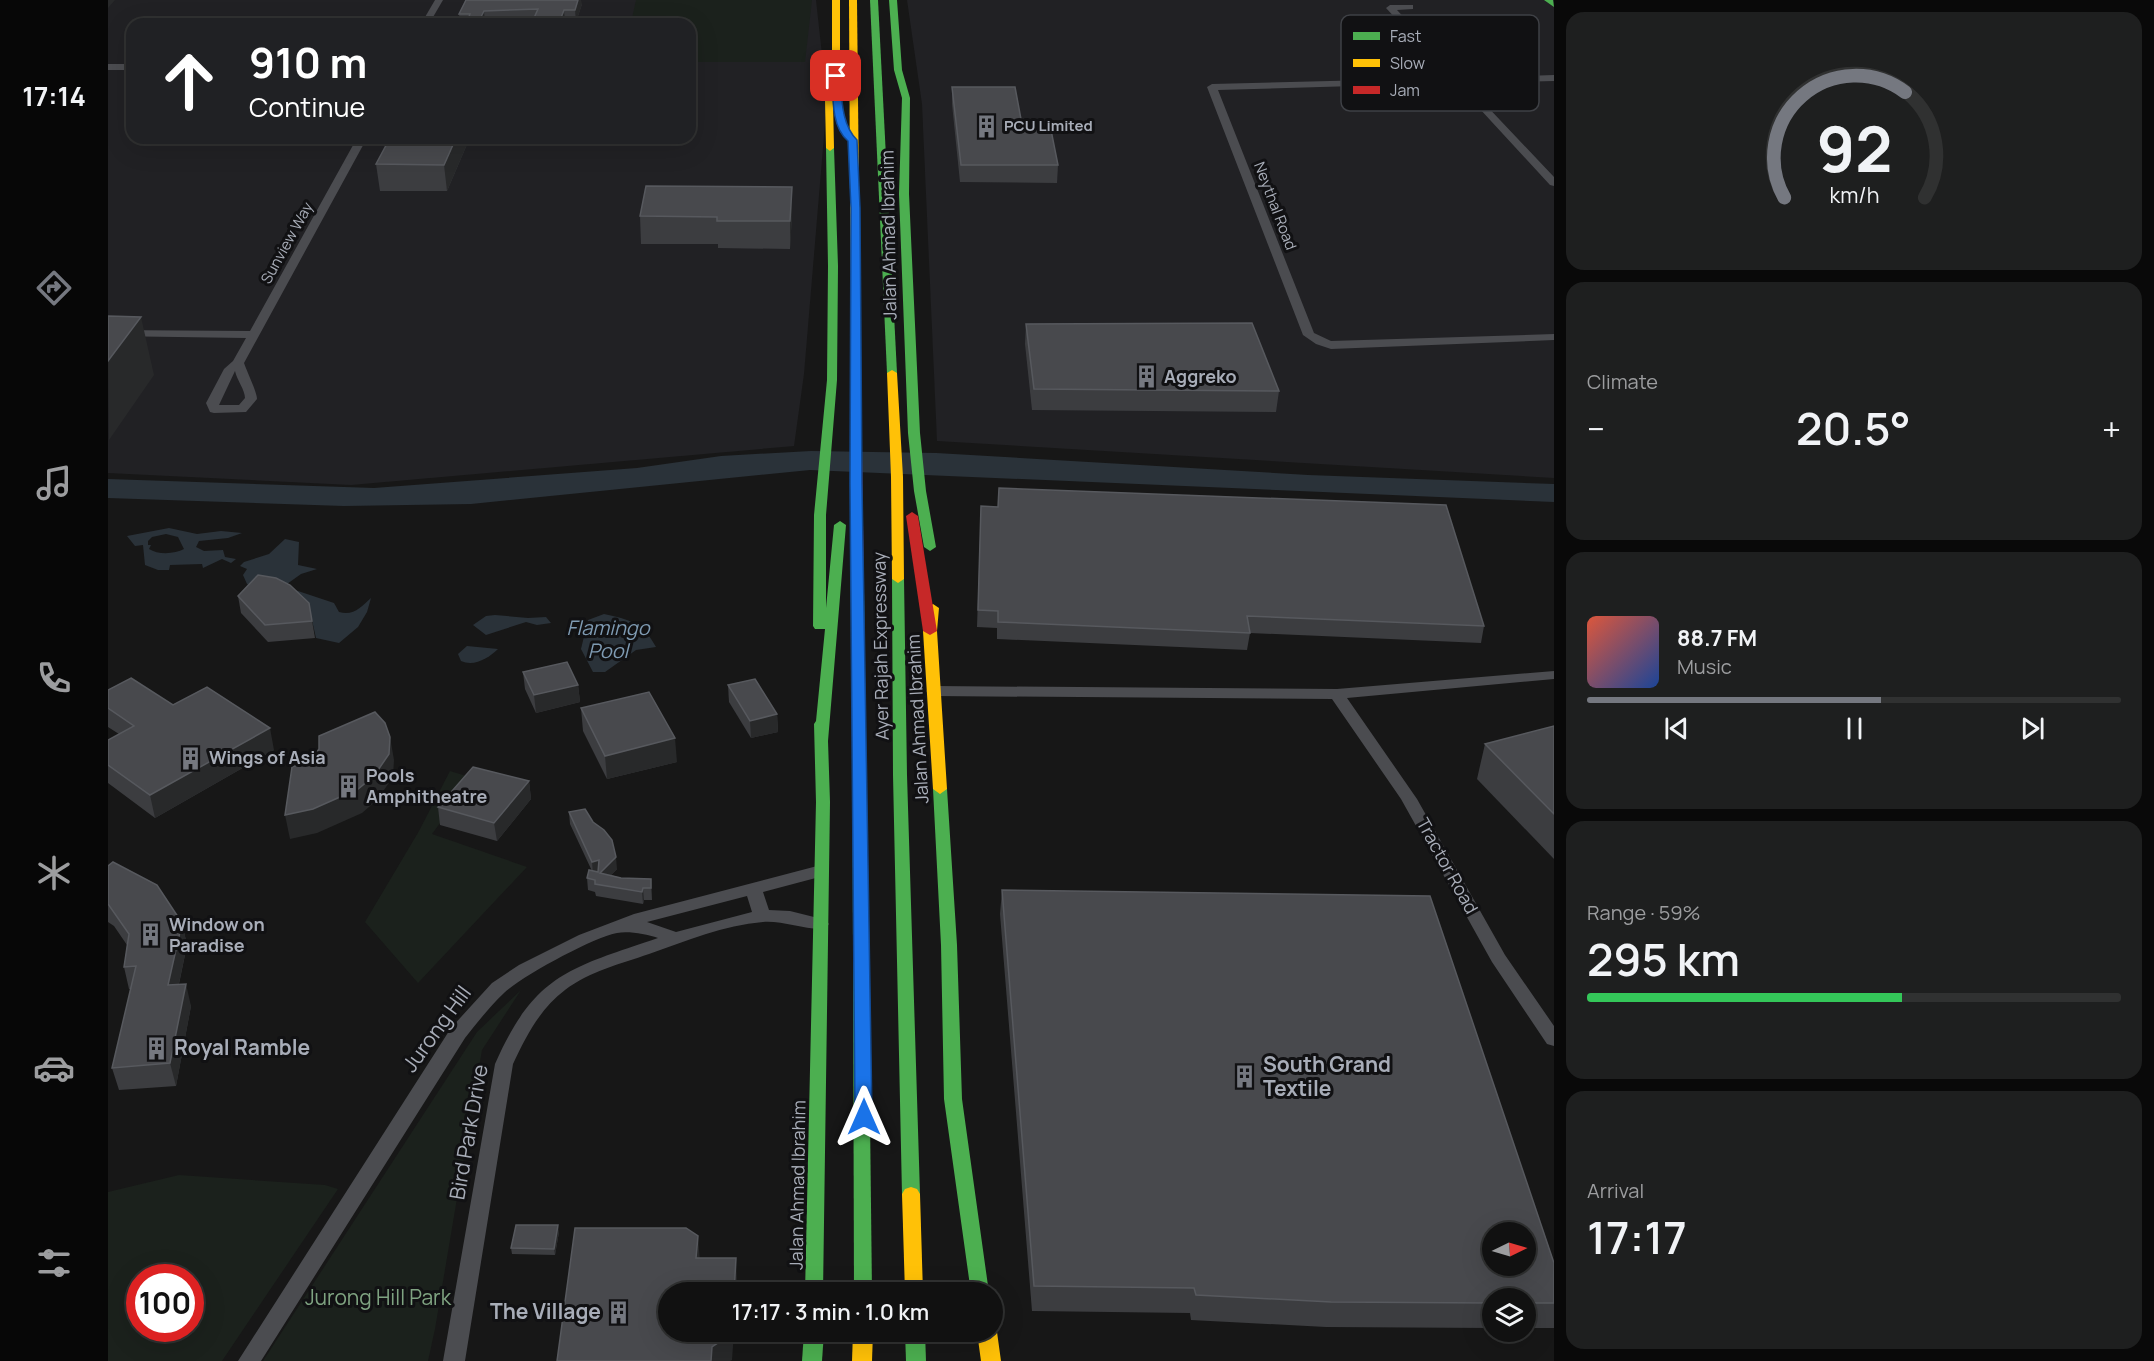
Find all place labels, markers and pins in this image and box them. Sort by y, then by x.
pin [810,50,861,101]
building icon: PCU Limited [973,113,999,139]
place label: PCU Limited [1004,115,1093,136]
building icon: Aggreko [1133,364,1159,390]
place label: Aggreko [1164,364,1237,388]
building icon: Wings of Asia [178,745,204,771]
place label: Wings of Asia [209,745,326,769]
place label: Pools Amphitheatre [366,763,488,808]
building icon: Pools Amphitheatre [335,773,361,799]
place label: Window on Paradise [169,912,265,957]
building icon: Window on Paradise [138,922,164,948]
place label: Royal Ramble [174,1033,310,1061]
building icon: Royal Ramble [143,1035,169,1061]
place label: South Grand Textile [1263,1050,1391,1102]
building icon: South Grand Textile [1232,1064,1258,1090]
place label: The Village [490,1297,601,1325]
building icon: The Village [606,1299,632,1325]

